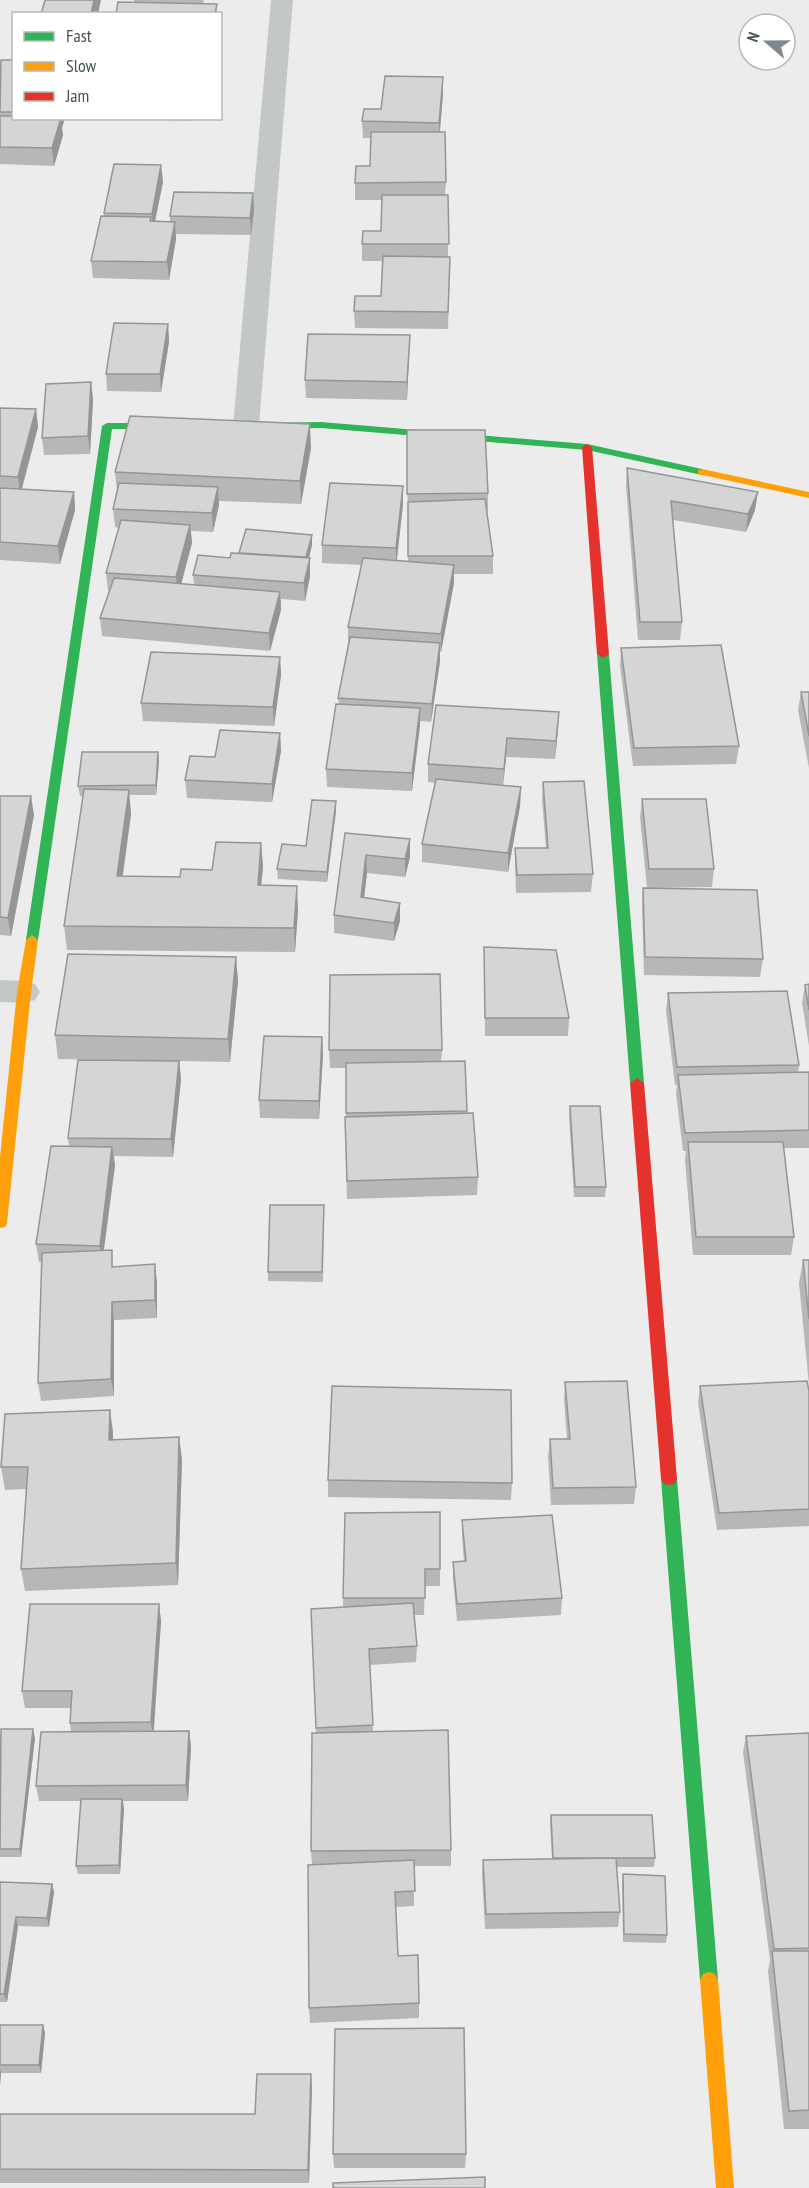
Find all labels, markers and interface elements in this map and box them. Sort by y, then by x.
legend [12,12,222,120]
north arrow [737,12,797,72]
text: Fast [66,24,92,47]
text: N [742,29,764,44]
text: Slow [66,54,97,77]
text: Jam [65,84,89,107]

